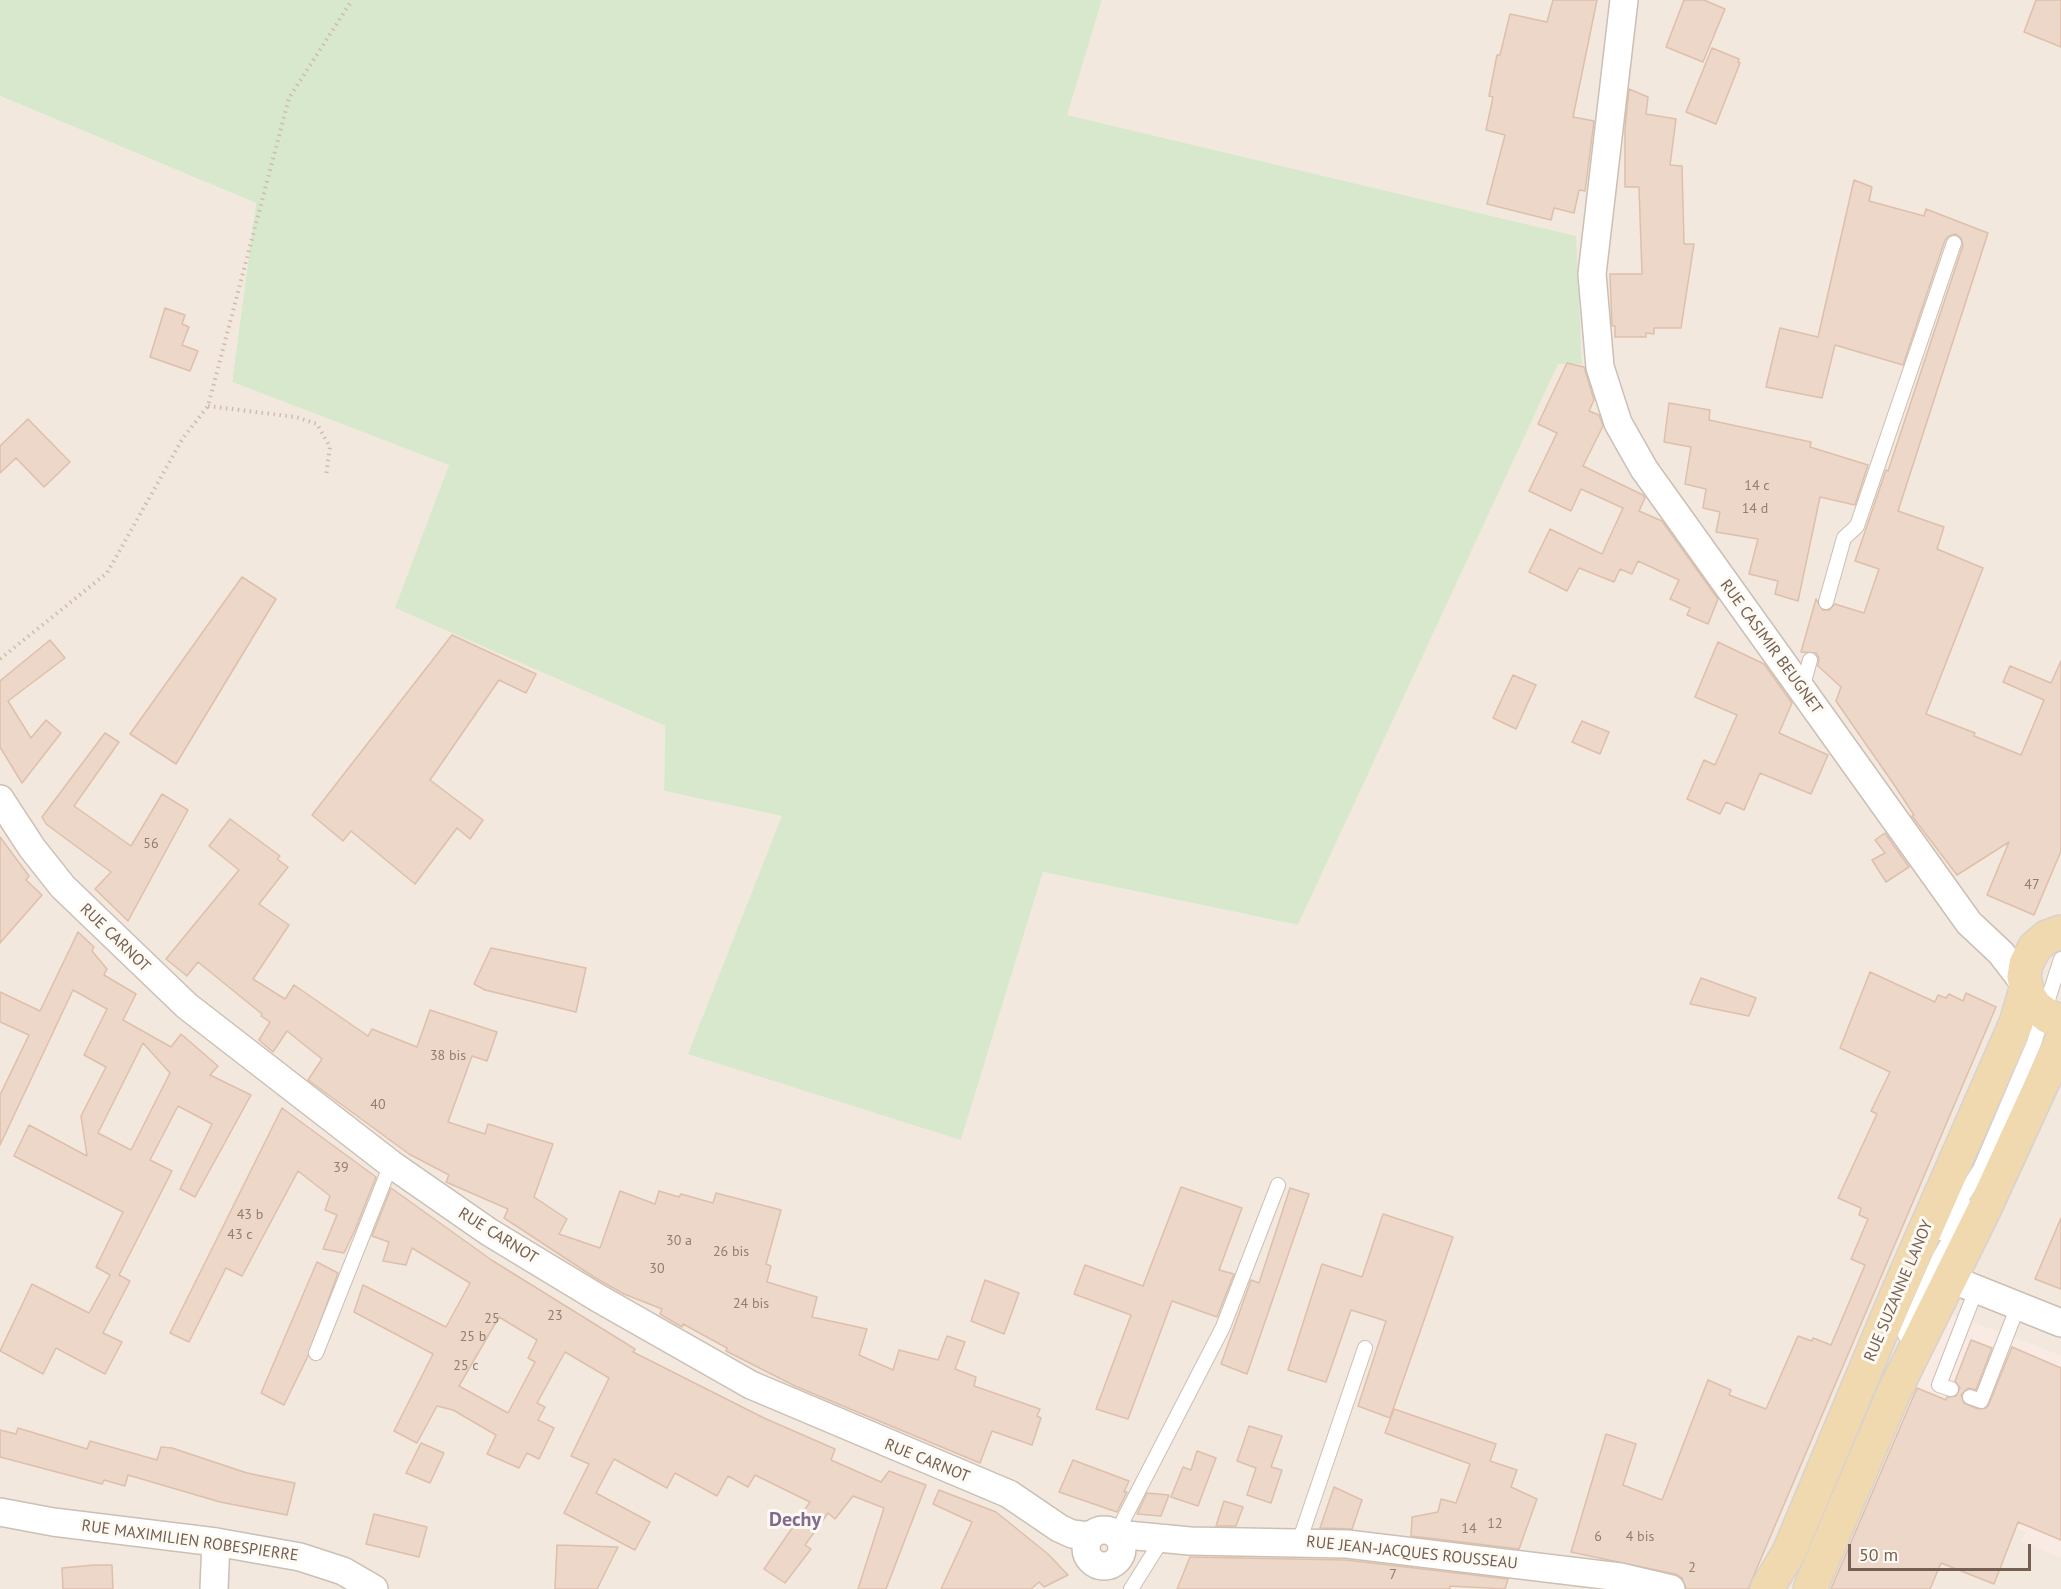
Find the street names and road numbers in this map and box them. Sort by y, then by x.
street label: RUE CASIMIR BEUGNET [1716,576,1826,718]
street label: RUE CARNOT [76,900,154,976]
street label: RUE CARNOT [455,1204,541,1268]
street label: RUE SUZANNE LANOY [1861,1217,1937,1365]
street label: RUE CARNOT [882,1435,972,1487]
street label: RUE MAXIMILIEN ROBESPIERRE [80,1516,300,1566]
street label: RUE JEAN-JACQUES ROUSSEAU [1305,1532,1519,1574]

